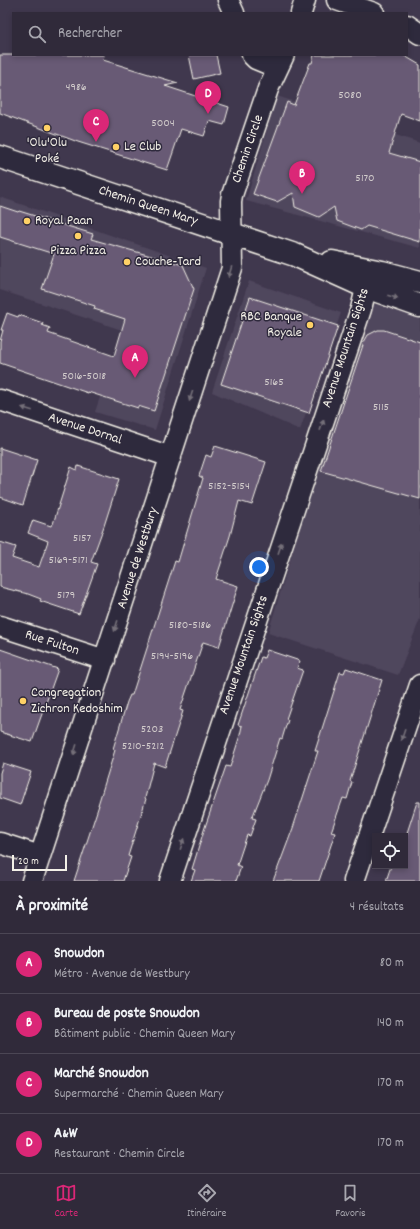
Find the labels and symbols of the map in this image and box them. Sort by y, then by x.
house number: 4986 [65,79,87,96]
pin: D [195,81,221,114]
house number: 5080 [338,87,362,104]
pin: C [83,109,109,142]
street label: Chemin Circle [227,112,269,186]
house number: 5004 [151,115,175,132]
marker: 'Olu'Olu Poké [42,123,52,133]
place label: 'Olu'Olu Poké [27,133,67,169]
place label: Le Club [124,137,161,157]
marker: Le Club [111,142,121,152]
pin: B [289,161,315,194]
house number: 5170 [355,170,375,187]
street label: Chemin Queen Mary [96,181,200,232]
place label: Royal Paan [35,211,93,231]
marker: Royal Paan [22,216,32,226]
marker: Pizza Pizza [73,231,83,241]
place label: Pizza Pizza [50,241,106,261]
place label: Couche-Tard [135,252,201,272]
marker: Couche-Tard [122,257,132,267]
one-way arrow [227,267,233,279]
street label: Avenue Mountain Sights [317,285,375,410]
one-way arrow [387,294,399,300]
place label: RBC Banque Royale [240,307,302,343]
marker: RBC Banque Royale [305,320,315,330]
pin: A [122,345,148,378]
house number: 5016-5018 [62,368,106,385]
house number: 5165 [264,374,284,391]
one-way arrow [187,390,193,402]
house number: 5115 [373,399,389,416]
one-way arrow [21,406,33,412]
street label: Avenue Dornal [46,408,125,451]
one-way arrow [319,418,325,430]
house number: 5152-5154 [208,478,250,495]
street label: Avenue de Westbury [112,504,164,611]
house number: 5157 [73,530,92,547]
one-way arrow [278,542,284,554]
house number: 5169-5171 [48,552,88,569]
your location [249,557,269,577]
house number: 5179 [57,587,75,604]
street label: Avenue Mountain Sights [214,593,274,717]
house number: 5180-5186 [169,617,211,634]
one-way arrow [112,620,118,632]
street label: Rue Fulton [22,625,82,661]
house number: 5194-5196 [151,648,193,665]
place label: Congregation Zichron Kedoshim [31,683,123,719]
marker: Congregation Zichron Kedoshim [18,696,28,706]
house number: 5203 [141,721,163,738]
one-way arrow [400,730,406,742]
house number: 5210-5212 [122,738,164,755]
one-way arrow [72,744,78,756]
one-way arrow [179,838,185,850]
scale bar [12,853,67,872]

